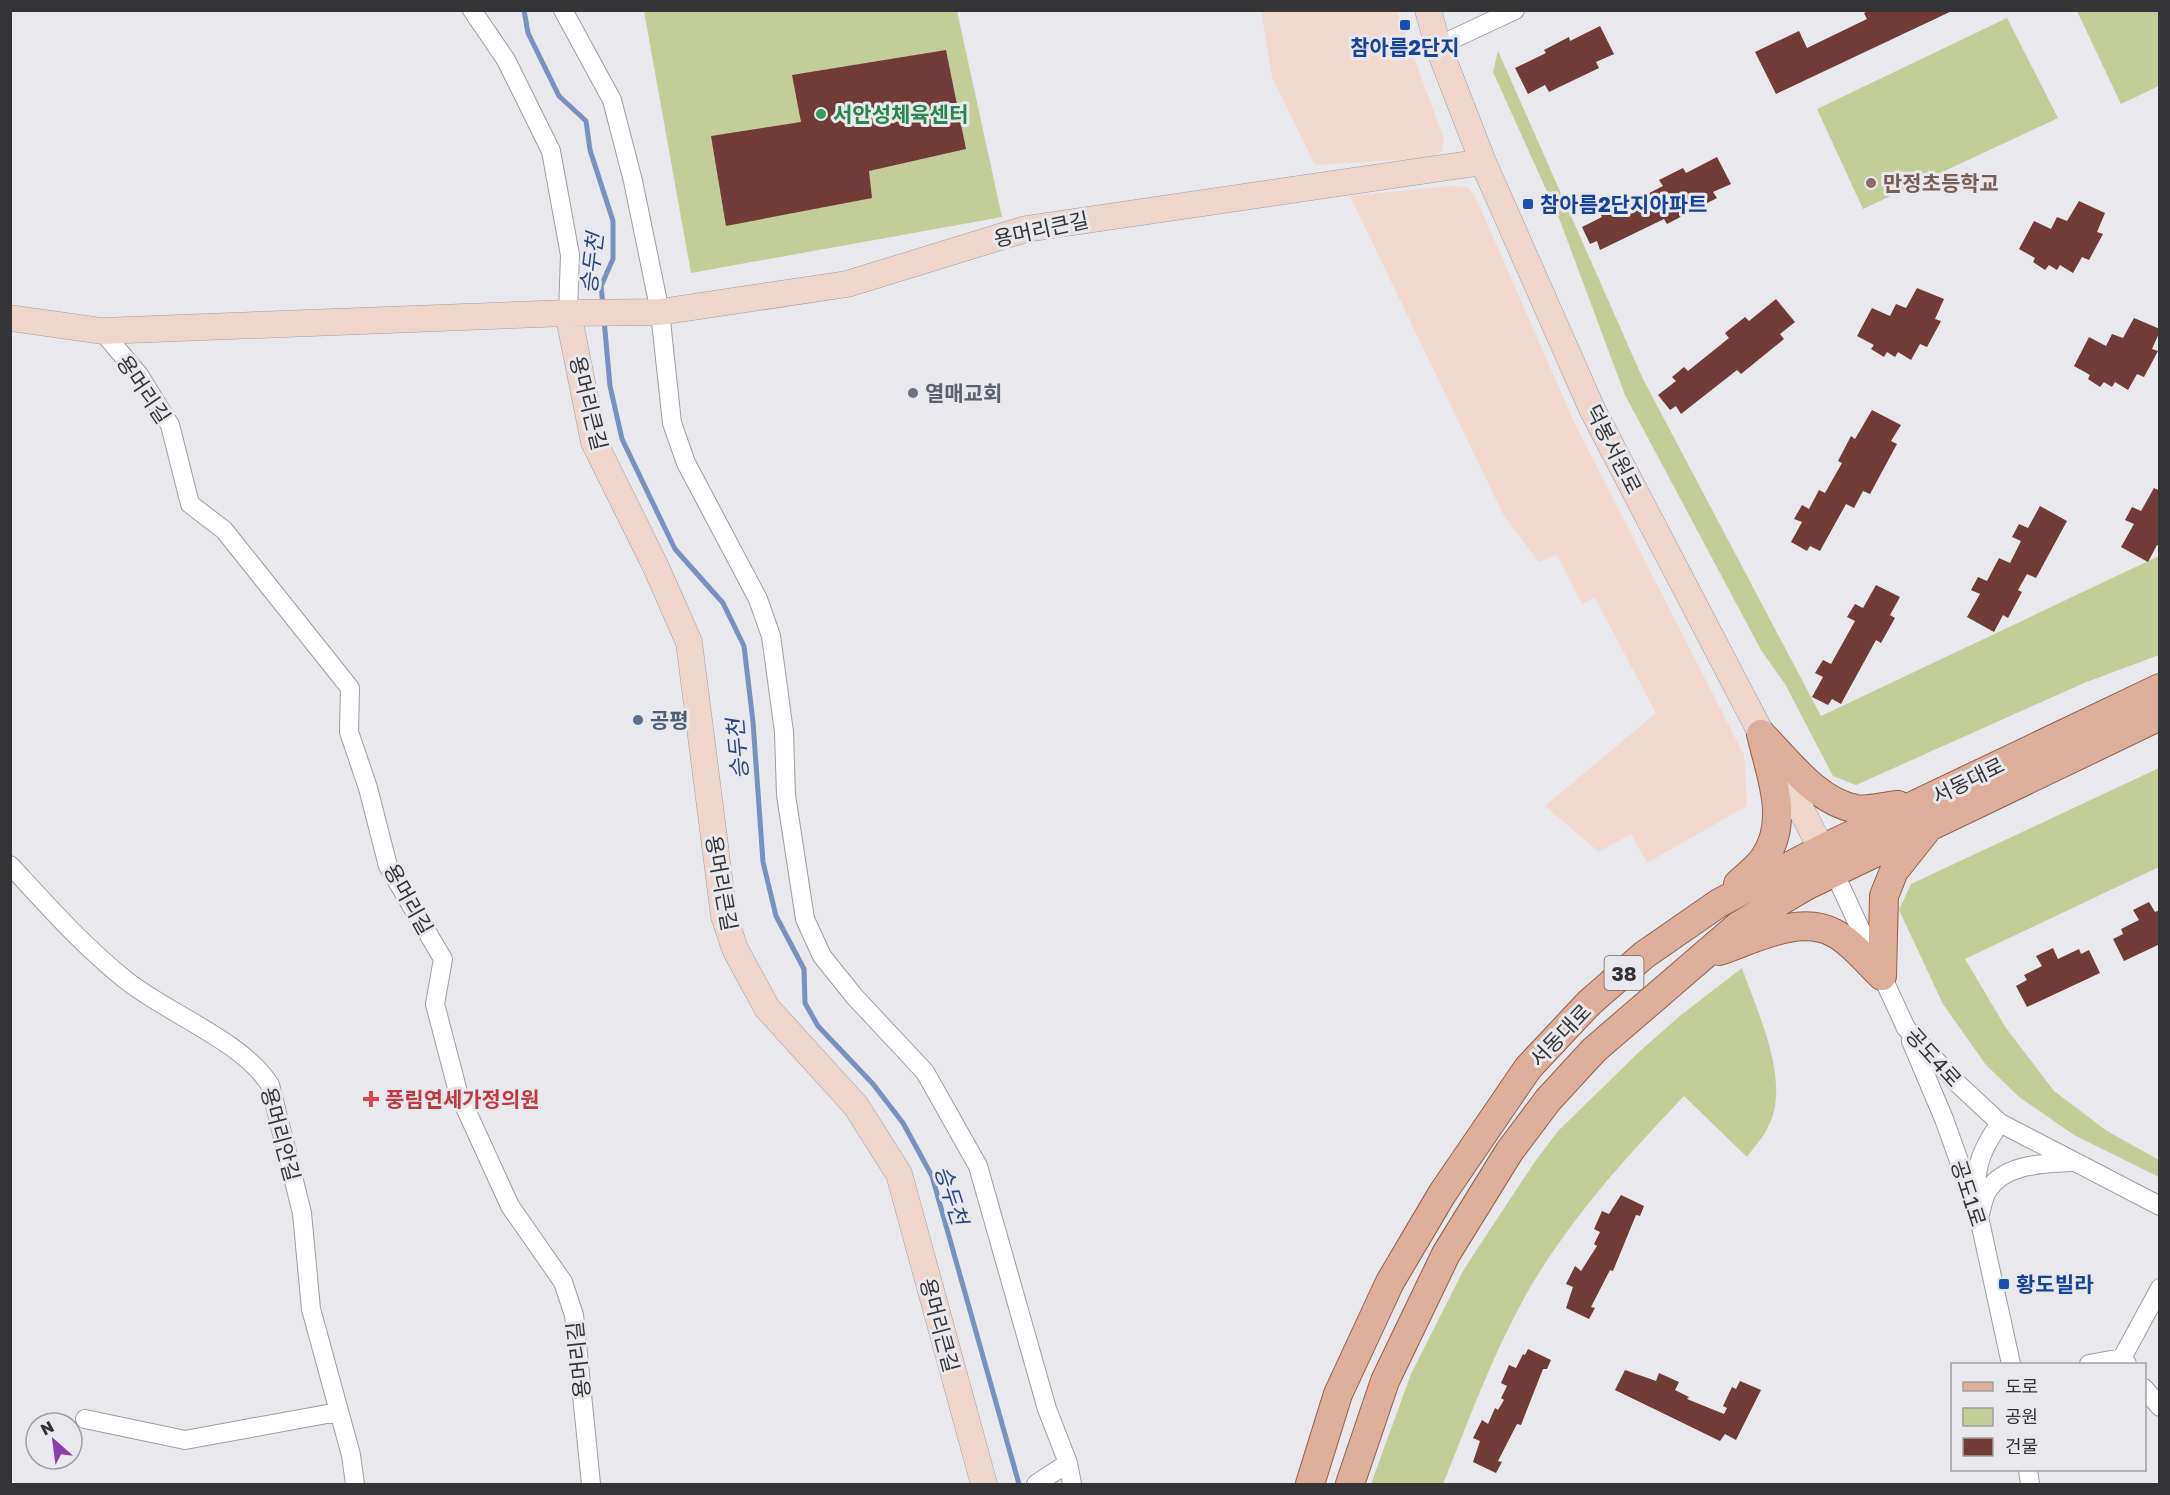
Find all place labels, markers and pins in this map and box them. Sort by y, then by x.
marker: 참아름2단지 [1398,18,1412,32]
place label: 참아름2단지 [1350,34,1460,60]
place label: 서안성체육센터 [833,101,968,127]
marker: 서안성체육센터 [814,107,828,121]
place label: 만정초등학교 [1883,170,1999,196]
marker: 만정초등학교 [1864,176,1878,190]
place label: 참아름2단지아파트 [1540,191,1707,217]
marker: 참아름2단지아파트 [1521,197,1535,211]
place label: 열매교회 [925,380,1002,406]
marker: 열매교회 [906,386,920,400]
place label: 공평 [650,707,689,733]
marker: 공평 [631,713,645,727]
place label: 풍림연세가정의원 [385,1086,540,1112]
marker: 풍림연세가정의원 [362,1090,380,1108]
place label: 황도빌라 [2016,1271,2094,1297]
marker: 황도빌라 [1997,1277,2011,1291]

